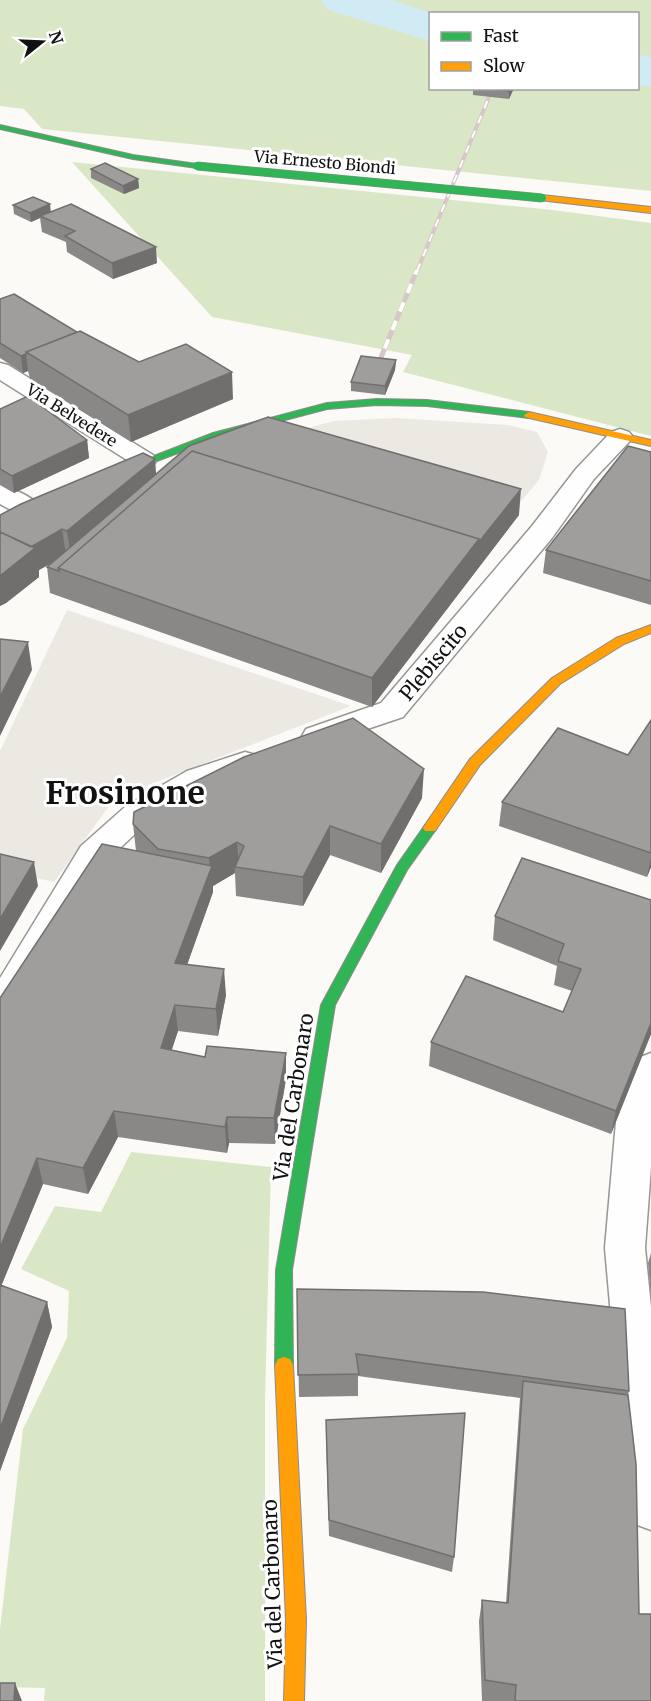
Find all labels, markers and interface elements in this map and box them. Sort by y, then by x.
north arrow [12,12,72,72]
legend [429,12,639,90]
text: Fast [483,24,519,47]
text: N [45,28,68,47]
text: Slow [483,54,526,77]
street label: Via Ernesto Biondi [252,146,397,178]
street label: Via Belvedere [22,379,121,451]
street label: Plebiscito [394,618,473,706]
district label: Frosinone [45,773,205,813]
street label: Via del Carbonaro [267,1011,319,1184]
street label: Via del Carbonaro [257,1499,287,1670]

